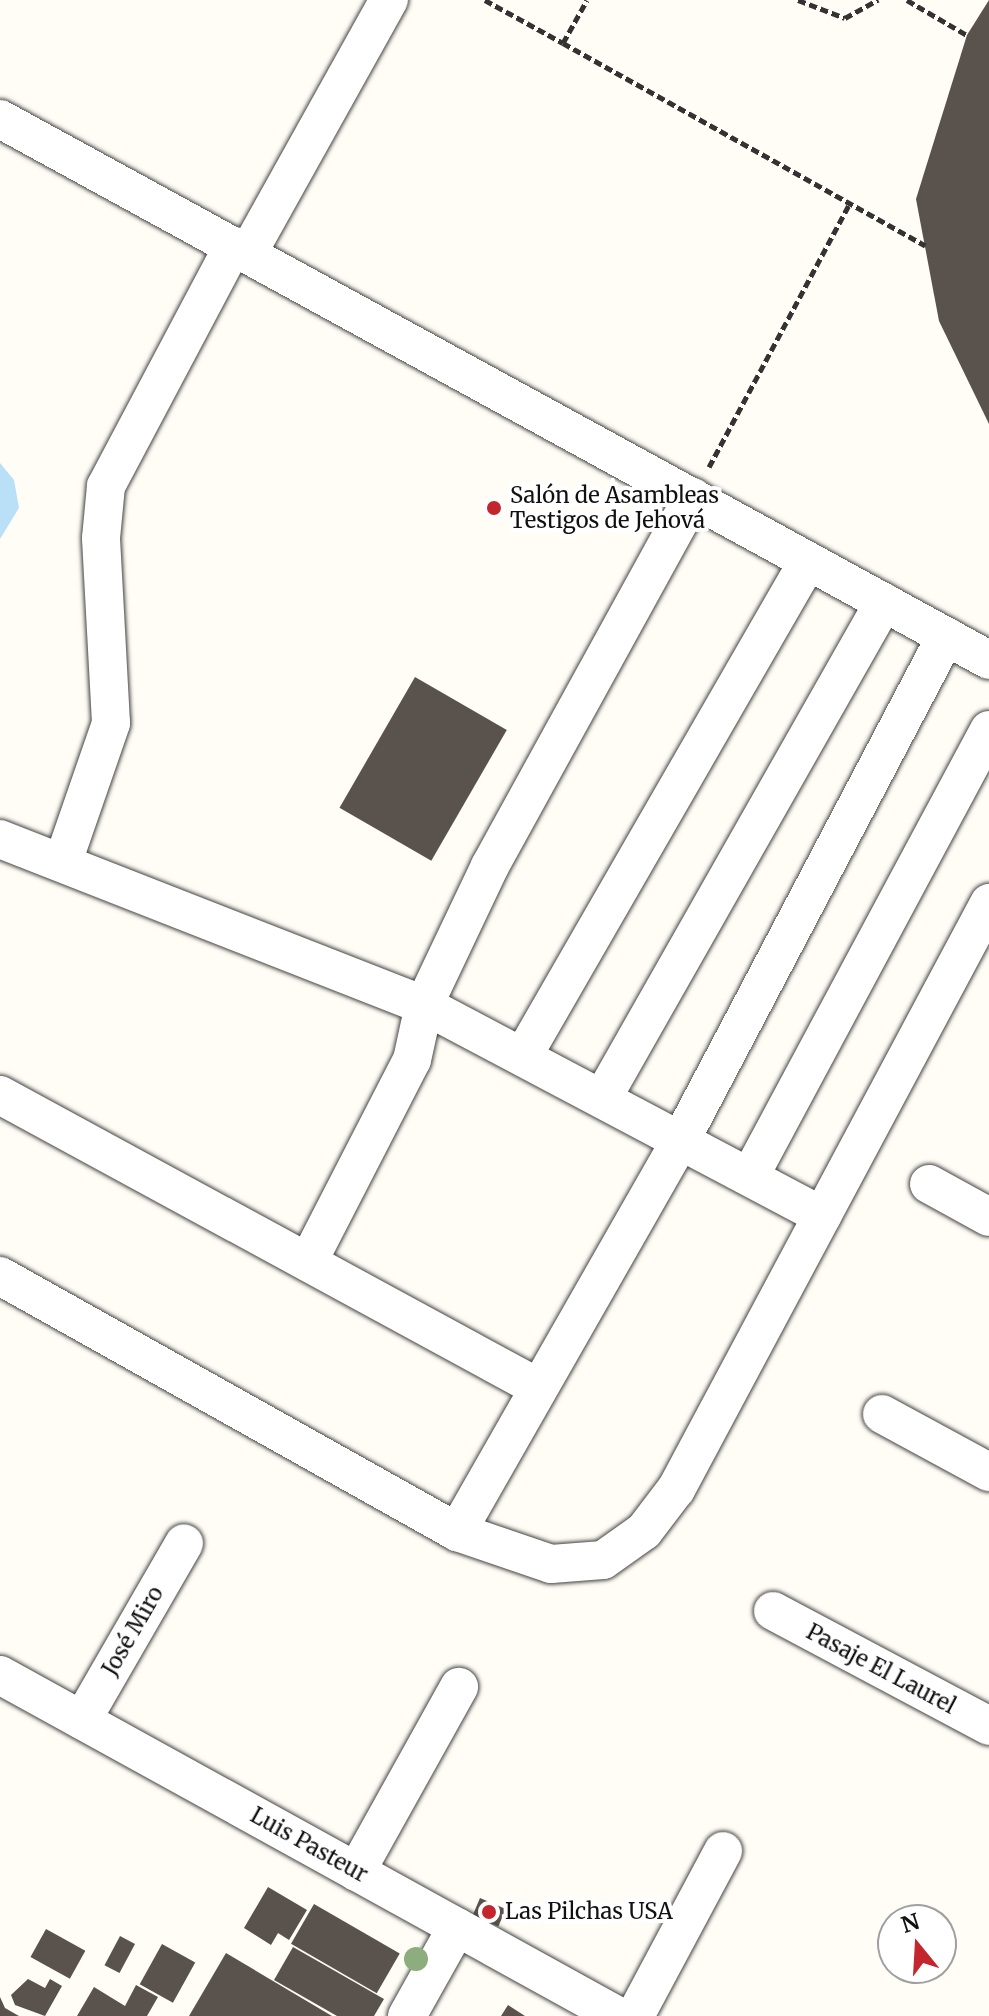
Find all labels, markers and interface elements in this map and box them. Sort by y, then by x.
place label: Salón de Asambleas Testigos de Jehová [510,482,719,534]
marker: Salón de Asambleas Testigos de Jehová [485,499,503,517]
street label: José Miro [97,1582,169,1680]
street label: Pasaje El Laurel [802,1619,960,1719]
street label: Luis Pasteur [246,1802,372,1888]
place label: Las Pilchas USA [505,1899,673,1925]
marker: Las Pilchas USA [480,1903,498,1921]
north arrow [877,1904,957,1984]
text: N [898,1907,923,1939]

